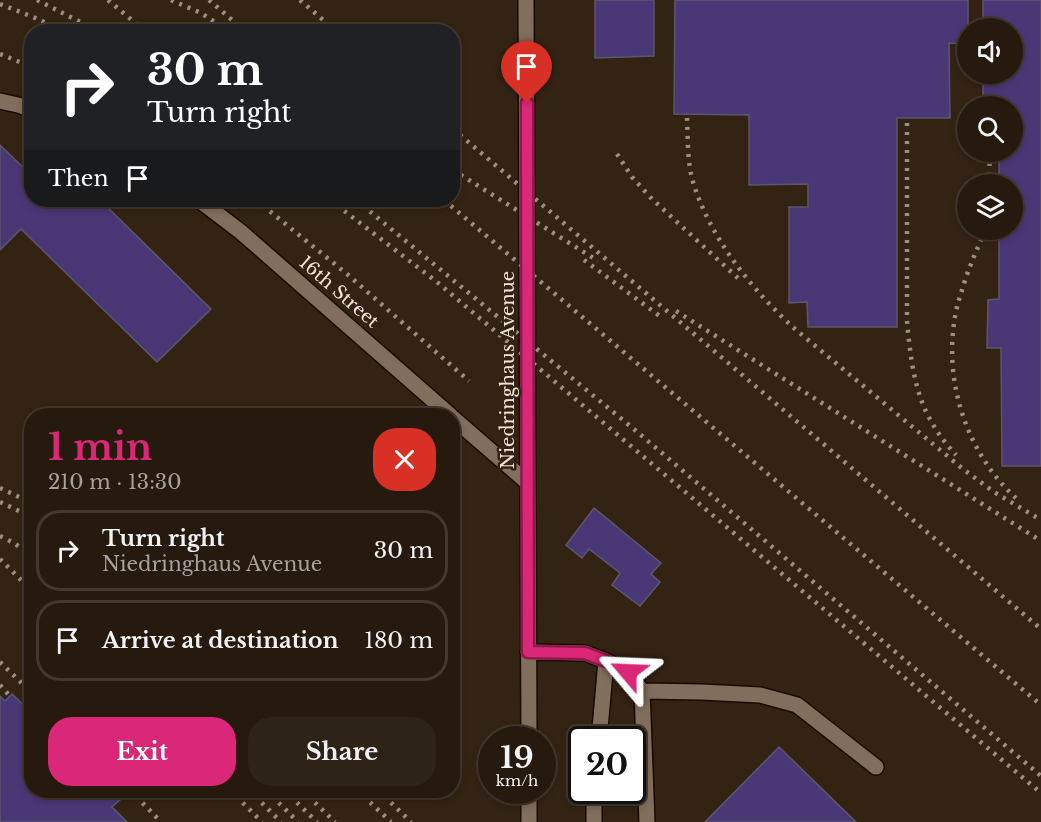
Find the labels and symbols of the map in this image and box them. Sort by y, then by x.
pin [501,41,552,103]
street label: 16th Street [295,252,383,333]
street label: Niedringhaus Avenue [497,271,519,469]
position arrow [596,640,660,704]
speed limit sign: 20 [568,726,646,804]

